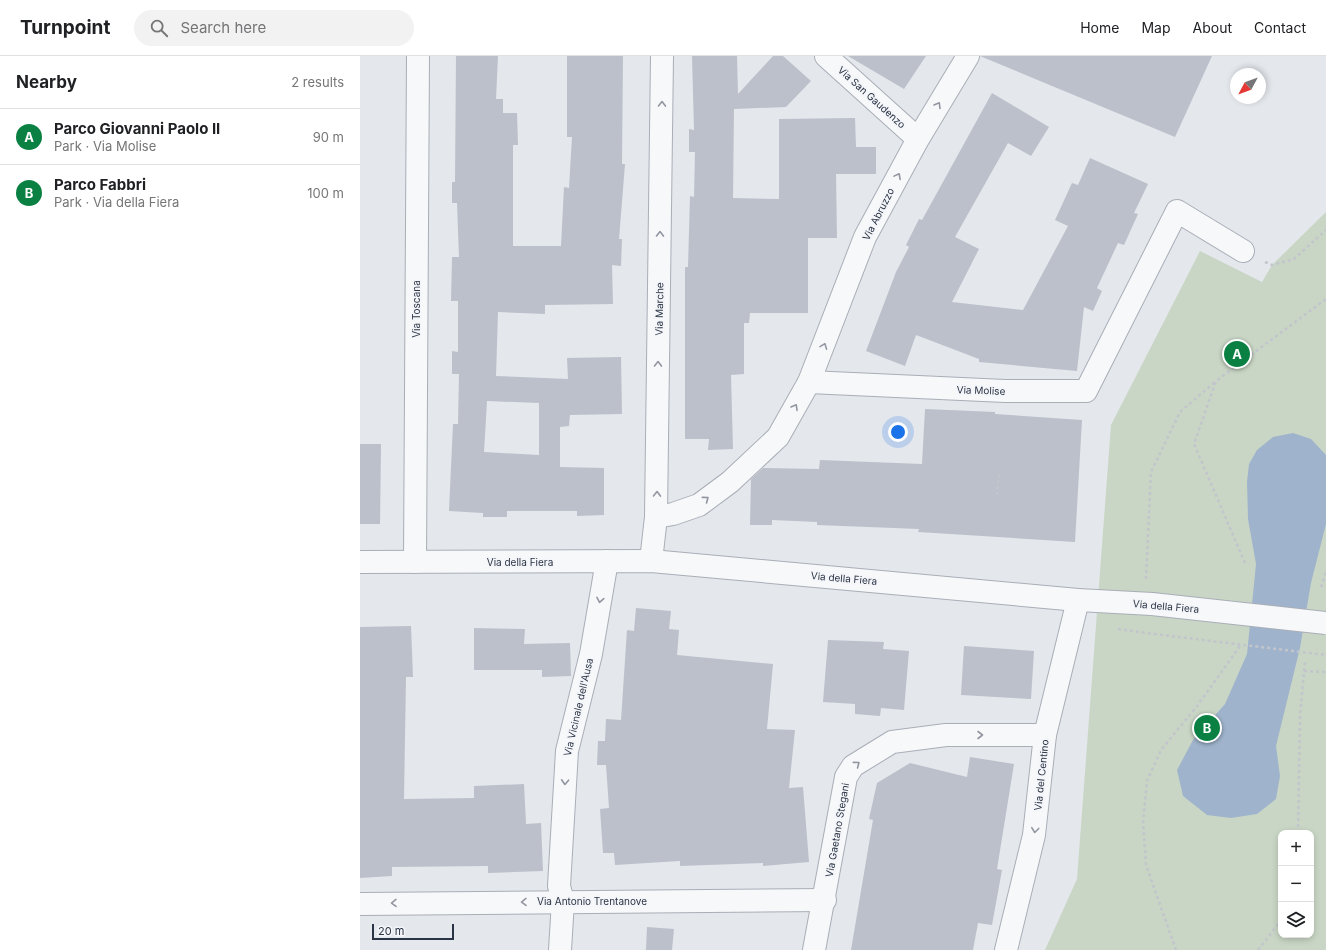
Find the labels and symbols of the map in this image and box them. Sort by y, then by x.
street label: Via San Gaudenzo [836,64,908,130]
north arrow [1230,68,1266,104]
one-way arrow [658,101,666,107]
one-way arrow [934,102,941,109]
one-way arrow [894,173,901,180]
street label: Via Abruzzo [860,186,896,242]
one-way arrow [656,231,664,237]
street label: Via Toscana [410,280,422,338]
street label: Via Marche [653,282,665,336]
pin: A [1224,339,1250,369]
one-way arrow [819,342,827,349]
one-way arrow [654,361,662,367]
street label: Via Molise [956,383,1006,397]
one-way arrow [790,404,798,411]
your location [888,422,908,442]
one-way arrow [652,491,661,497]
one-way arrow [701,497,708,504]
street label: Via della Fiera [487,556,553,568]
street label: Via della Fiera [810,569,878,587]
one-way arrow [596,597,605,603]
street label: Via della Fiera [1132,597,1200,615]
street label: Via Vicinale dell'Ausa [561,657,595,757]
pin: B [1194,713,1220,743]
one-way arrow [977,731,983,739]
street label: Via del Centino [1031,739,1051,811]
one-way arrow [853,762,860,769]
one-way arrow [560,779,569,785]
street label: Via Gaetano Stegani [823,782,851,878]
one-way arrow [1031,827,1040,833]
street label: Via Antonio Trentanove [537,895,647,907]
one-way arrow [521,898,527,906]
one-way arrow [391,899,397,907]
scale bar [372,922,454,941]

